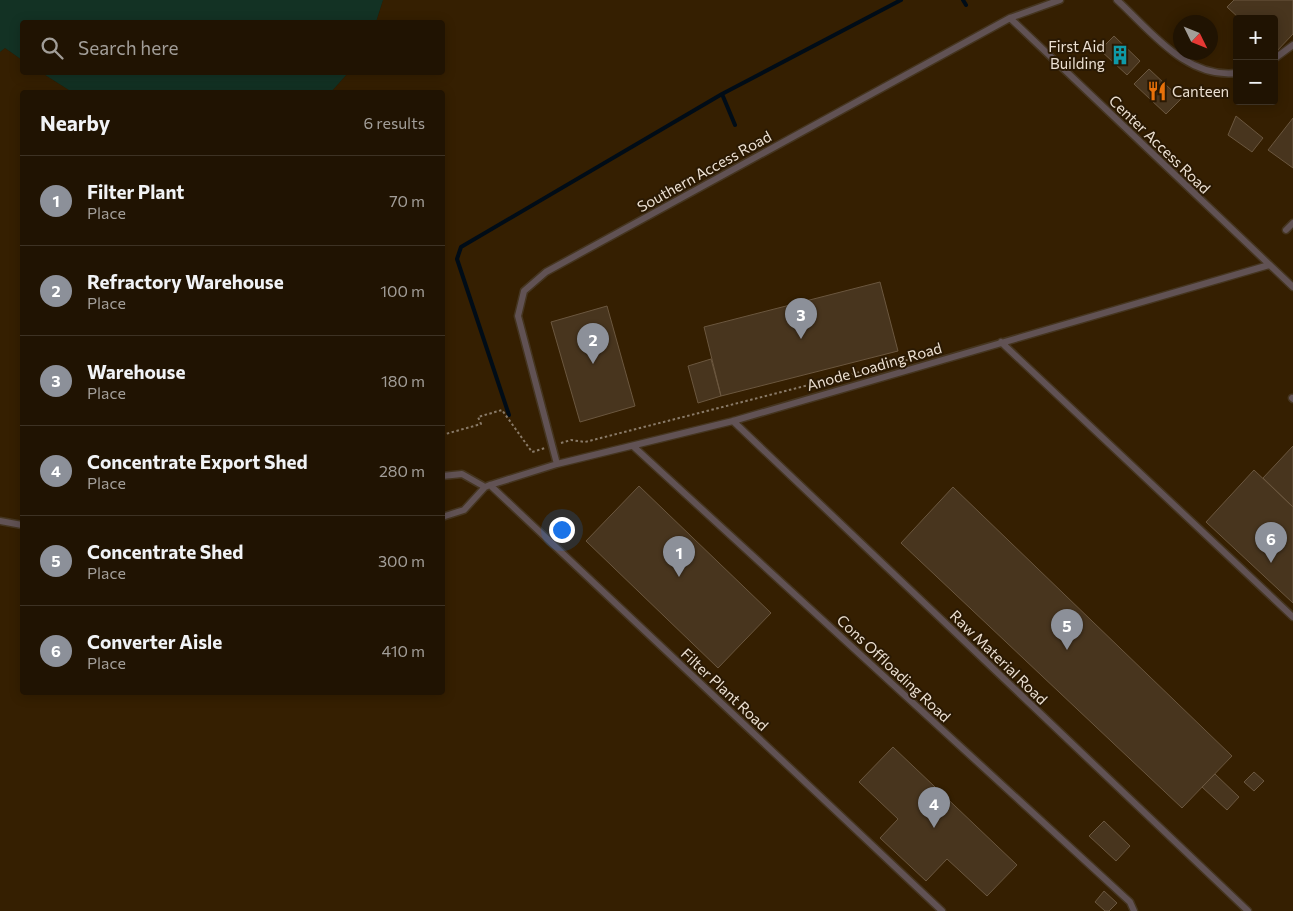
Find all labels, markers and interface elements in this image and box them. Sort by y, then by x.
north arrow [1173,15,1218,60]
map controls [1233,15,1278,105]
button: + [1233,15,1278,60]
search box [20,20,445,75]
icon: search [38,34,66,62]
text: Search here [78,36,178,59]
place label: First Aid Building [1048,37,1105,72]
building icon: First Aid Building [1109,44,1131,66]
button: − [1233,60,1278,105]
restaurant icon: Canteen [1146,80,1168,102]
place label: Canteen [1172,82,1229,100]
street label: Center Access Road [1106,91,1214,197]
text: Nearby [40,110,110,135]
text: 6 results [364,113,425,132]
street label: Southern Access Road [634,127,774,215]
text: Filter Plant [87,180,184,203]
text: 1 [52,191,60,210]
text: 70 m [389,191,425,210]
text: Place [87,203,126,222]
text: Refractory Warehouse [87,270,284,293]
text: 2 [51,281,61,300]
text: 100 m [380,281,425,300]
text: Place [87,293,126,312]
pin: 3 [785,298,817,339]
pin: 2 [577,323,609,364]
street label: Anode Loading Road [804,338,944,394]
text: Warehouse [87,360,185,383]
text: 3 [51,371,61,390]
text: 180 m [381,371,425,390]
text: Place [87,383,126,402]
text: Concentrate Export Shed [87,450,308,473]
text: 4 [51,461,61,480]
text: 280 m [379,461,425,480]
text: Place [87,473,126,492]
your location [549,517,575,543]
pin: 6 [1255,522,1287,563]
pin: 1 [663,536,695,577]
text: Concentrate Shed [87,540,243,563]
text: 5 [51,551,61,570]
text: 300 m [378,551,425,570]
text: Place [87,563,126,582]
street label: Raw Material Road [947,606,1051,708]
pin: 5 [1051,609,1083,650]
street label: Cons Offloading Road [833,611,955,725]
text: Converter Aisle [87,630,222,653]
text: 6 [51,641,61,660]
text: 410 m [382,641,425,660]
street label: Filter Plant Road [678,644,772,734]
text: Place [87,653,126,672]
pin: 4 [918,787,950,828]

